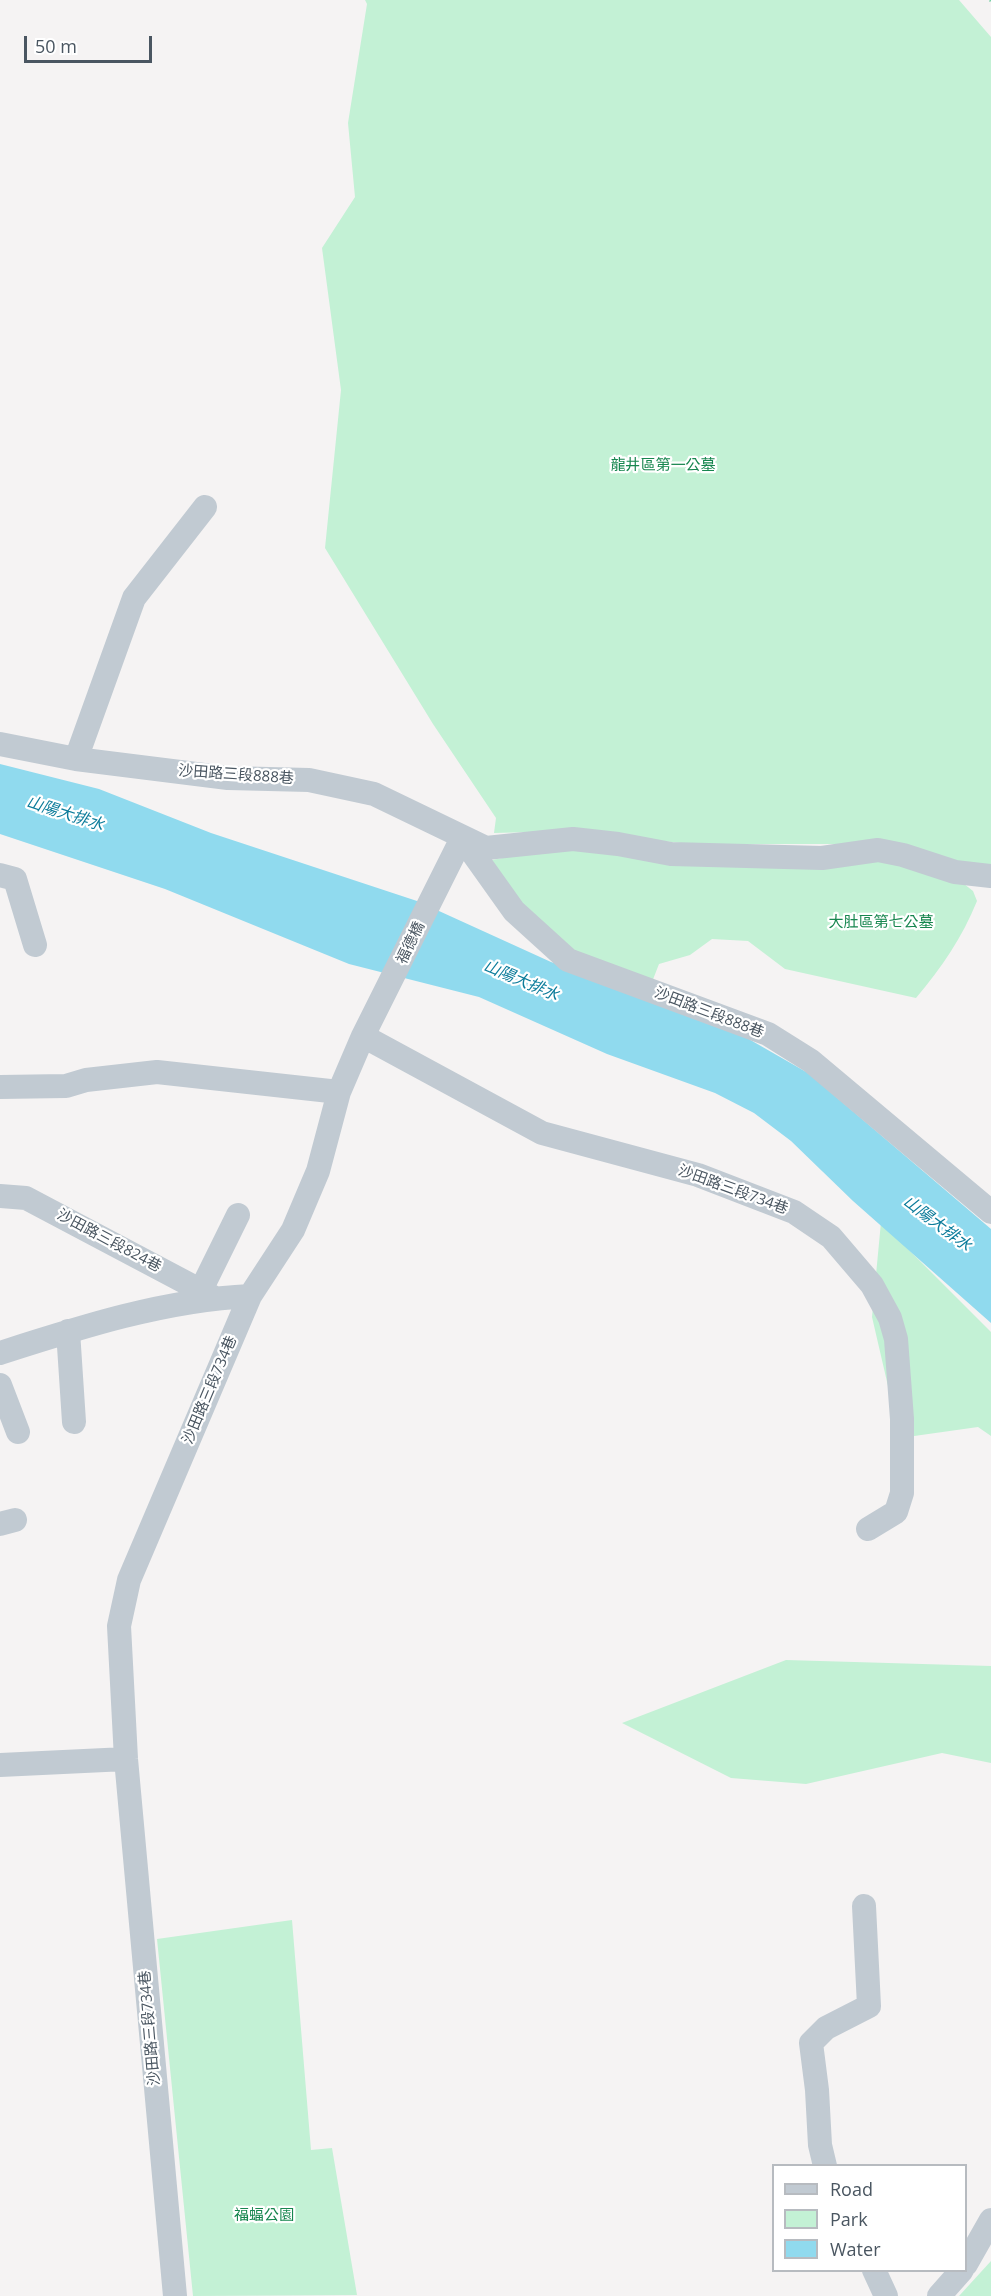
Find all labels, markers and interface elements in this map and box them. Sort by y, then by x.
scale bar [27,24,154,62]
text: 50 m [35,34,77,58]
park label: 龍井區第一公墓 [611,457,715,475]
street label: 沙田路三段888巷 [178,762,294,788]
water label: 山陽大排水 [24,793,106,835]
park label: 大肚區第七公墓 [829,914,933,932]
street label: 福德橋 [393,919,429,967]
water label: 山陽大排水 [480,957,562,1005]
street label: 沙田路三段888巷 [652,984,766,1042]
street label: 沙田路三段734巷 [676,1162,790,1218]
water label: 山陽大排水 [899,1192,975,1256]
street label: 沙田路三段824巷 [54,1206,164,1276]
street label: 沙田路三段734巷 [179,1333,241,1447]
street label: 沙田路三段734巷 [136,1970,164,2086]
legend [772,2164,967,2272]
text: Road [830,2177,873,2201]
park label: 福蝠公園 [234,2207,294,2225]
text: Park [830,2207,868,2231]
text: Water [830,2237,881,2261]

